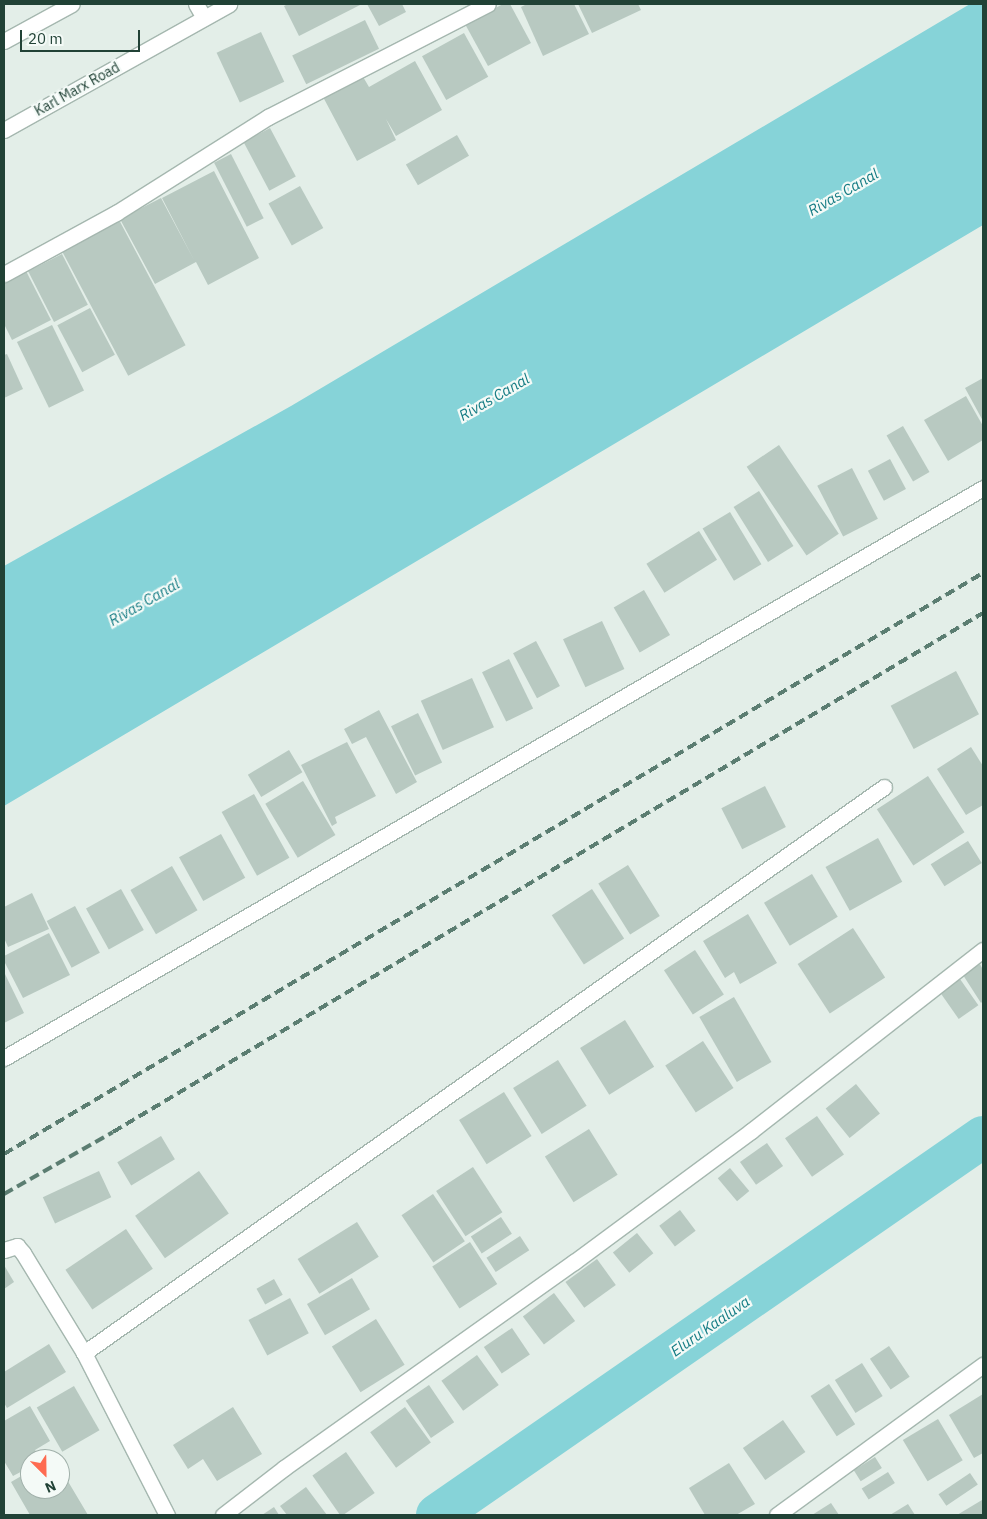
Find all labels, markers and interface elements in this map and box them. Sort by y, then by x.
scale bar [22,20,142,52]
text: 20 m [28,29,63,48]
street label: Karl Marx Road [31,59,123,119]
water label: Rivas Canal [804,165,882,219]
water label: Rivas Canal [455,370,533,424]
water label: Rivas Canal [105,575,183,629]
water label: Eluru Kaaluva [667,1292,753,1360]
north arrow [20,1449,70,1499]
text: N [42,1477,59,1497]

